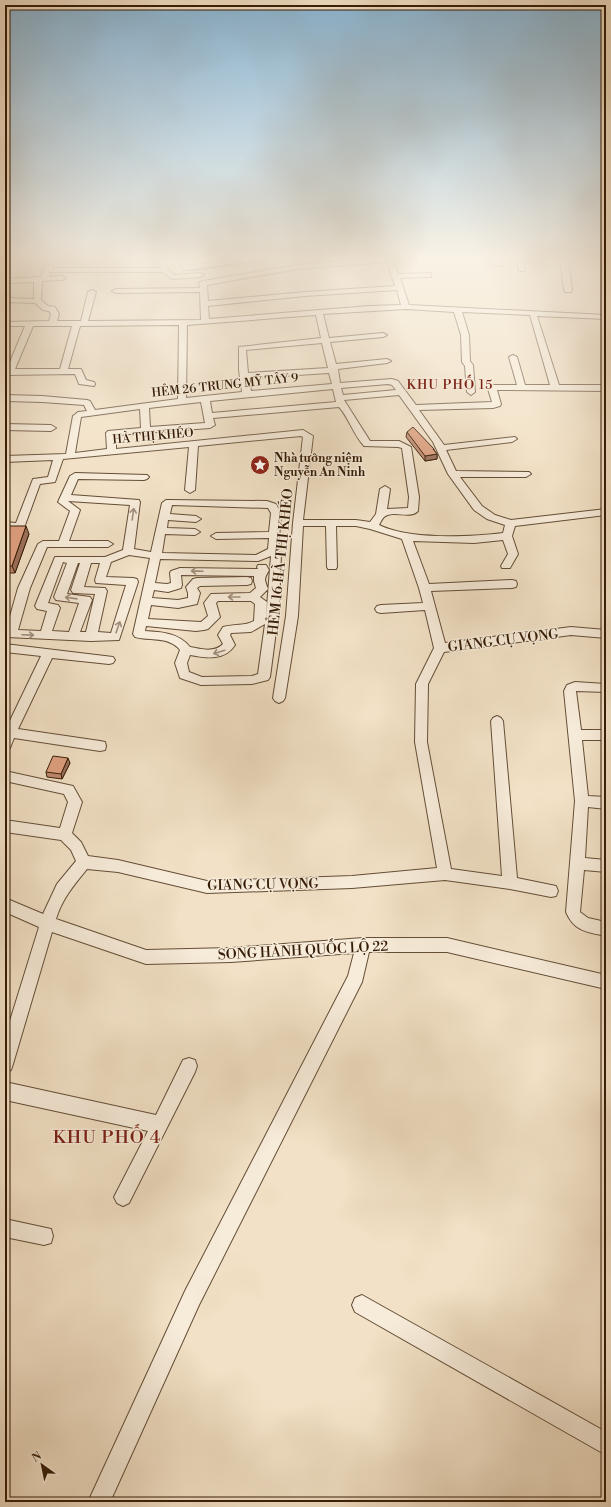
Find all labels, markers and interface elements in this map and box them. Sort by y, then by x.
street label: HẺM 26 TRUNG MỸ TÂY 9 [151,368,299,401]
district label: KHU PHỐ 15 [406,374,494,393]
street label: HÀ THỊ KHÉO [112,423,194,448]
place label: Nhà tưởng niệm Nguyễn An Ninh [274,451,366,480]
place icon: Nhà tưởng niệm Nguyễn An Ninh [249,454,271,476]
street label: HẺM 16 HÀ THỊ KHÉO [262,487,298,637]
one-way arrow [129,508,137,521]
one-way arrow [191,567,204,575]
one-way arrow [228,593,241,601]
one-way arrow [64,594,77,602]
one-way arrow [115,622,123,634]
street label: GIANG CỰ VỌNG [447,625,560,657]
one-way arrow [21,631,34,638]
one-way arrow [214,648,226,656]
street label: GIANG CỰ VỌNG [207,875,320,895]
street label: SONG HÀNH QUỐC LỘ 22 [217,934,389,964]
district label: KHU PHỐ 4 [53,1124,161,1149]
north arrow [22,1445,62,1485]
text: N [30,1449,45,1466]

